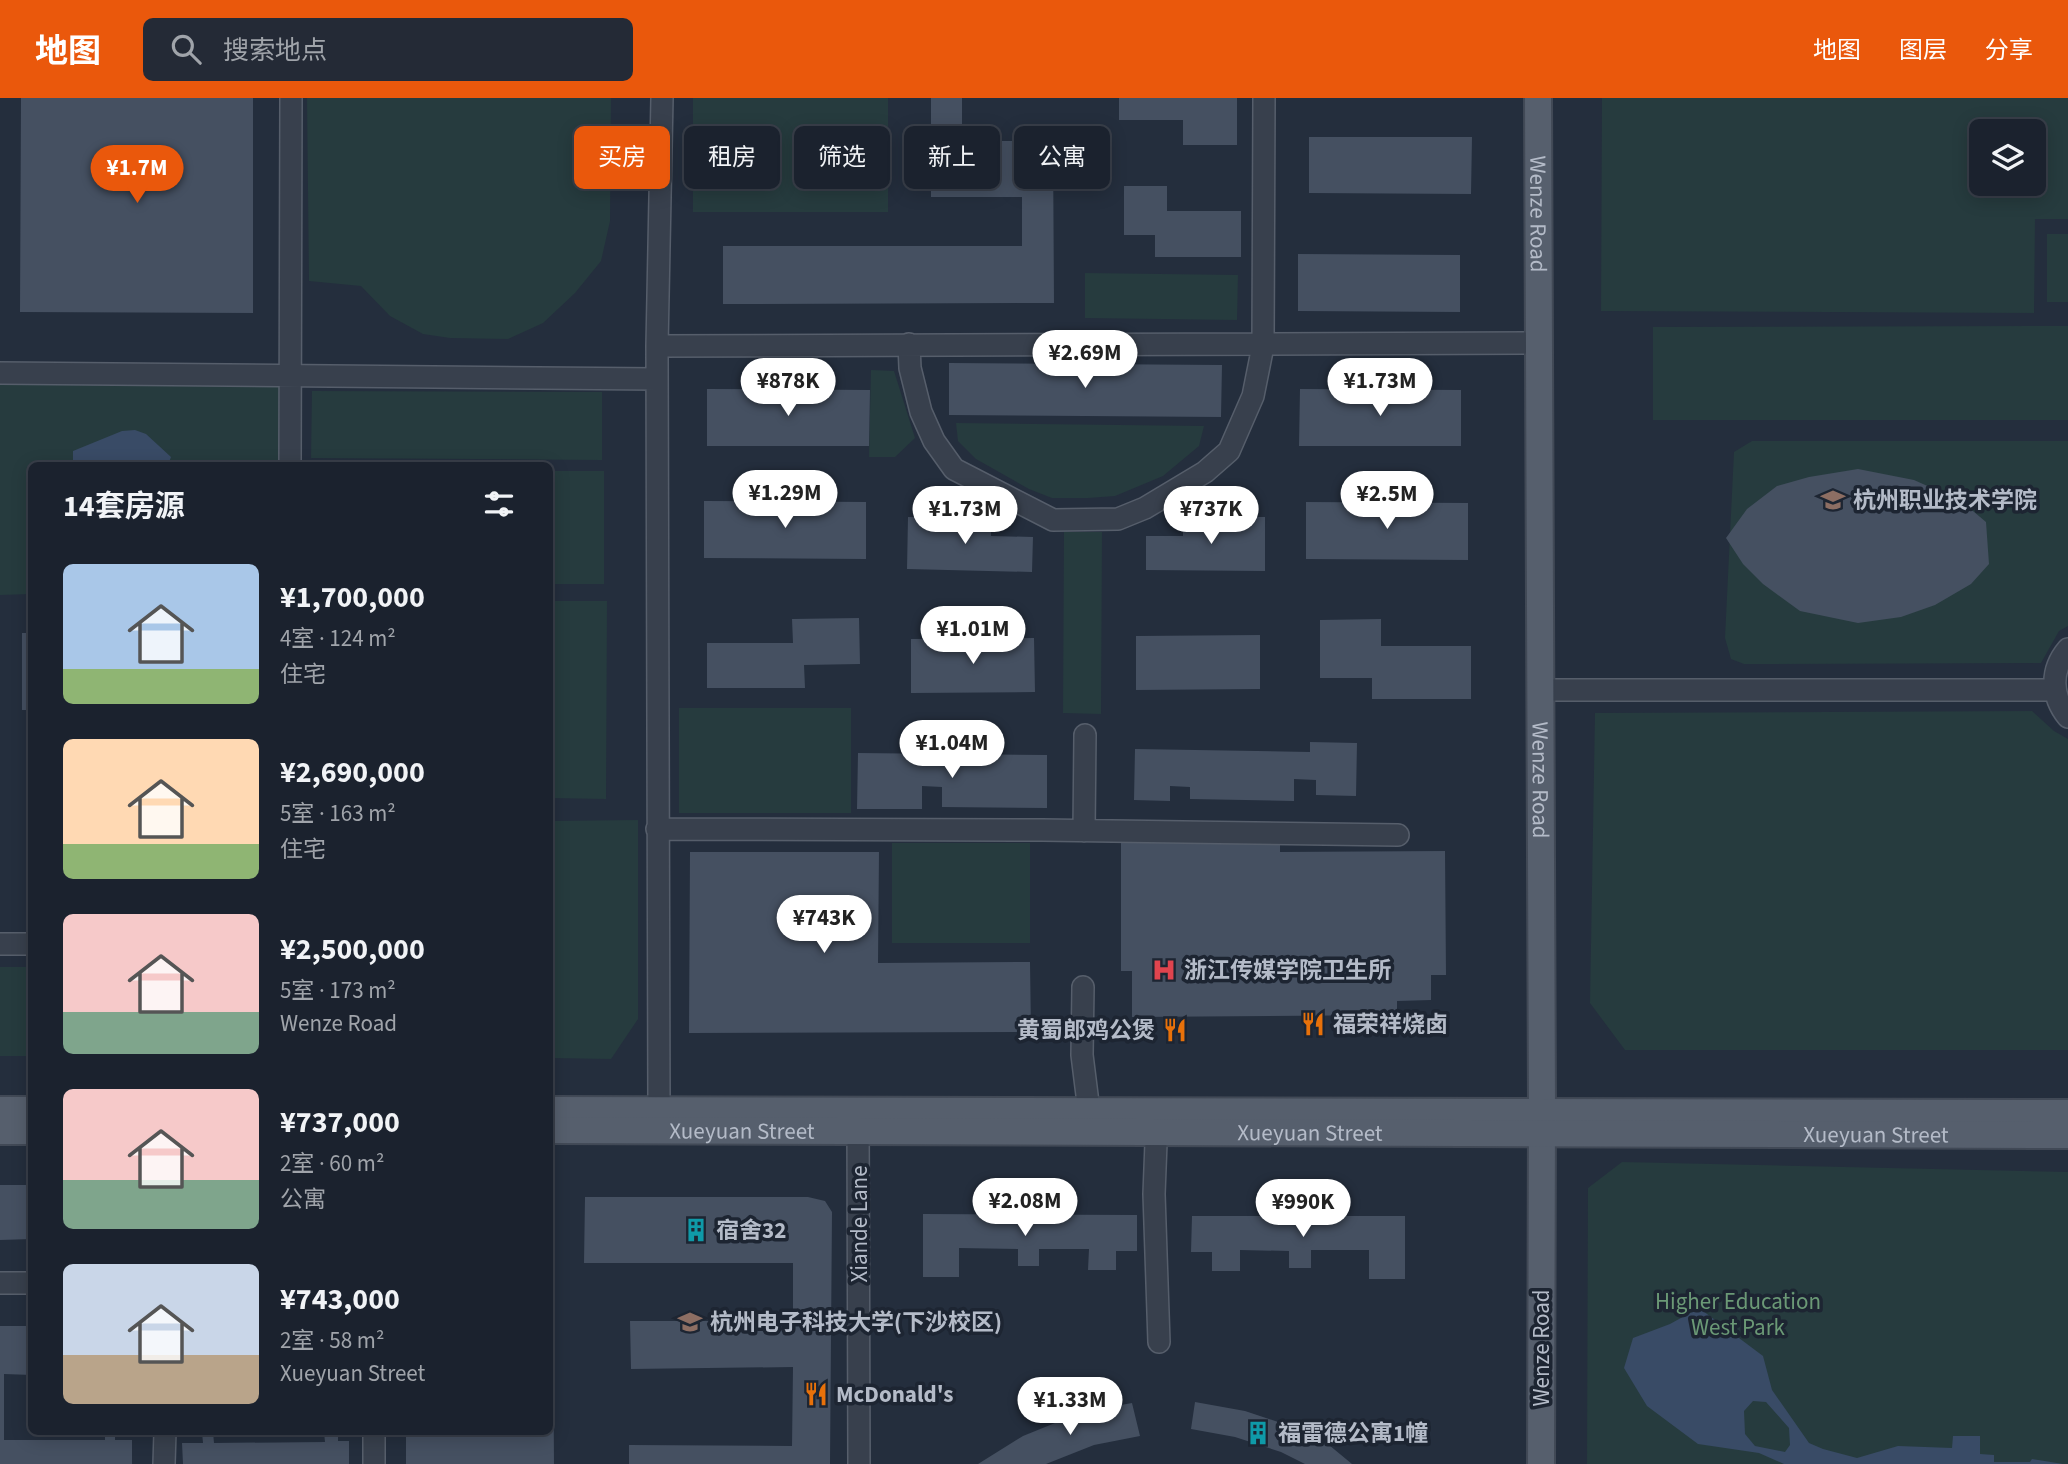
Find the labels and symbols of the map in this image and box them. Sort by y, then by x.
pin: ¥1.7M [88,146,186,205]
street label: Wenze Road [1522,155,1555,273]
pin: ¥2.69M [1028,330,1142,390]
pin: ¥878K [739,358,837,418]
pin: ¥1.73M [1323,358,1437,418]
pin: ¥1.29M [728,470,842,530]
pin: ¥2.5M [1338,472,1436,531]
place label: 杭州职业技术学院 [1853,484,2037,517]
pin: ¥1.73M [908,486,1022,546]
pin: ¥737K [1162,486,1260,546]
school or university icon: 杭州职业技术学院 [1819,486,1847,514]
pin: ¥1.01M [916,606,1030,666]
pin: ¥1.04M [895,720,1009,780]
street label: Wenze Road [1524,721,1557,839]
pin: ¥743K [775,896,873,955]
place label: 浙江传媒学院卫生所 [1184,954,1391,987]
hospital icon: 浙江传媒学院卫生所 [1150,956,1178,984]
place label: 福荣祥烧卤 [1333,1008,1448,1041]
restaurant icon: 福荣祥烧卤 [1299,1010,1327,1038]
place label: 黄蜀郎鸡公煲 [1017,1014,1155,1047]
restaurant icon: 黄蜀郎鸡公煲 [1161,1016,1189,1044]
street label: Xueyuan Street [669,1114,815,1147]
street label: Xueyuan Street [1237,1116,1383,1149]
street label: Xueyuan Street [1803,1118,1949,1151]
street label: Xiande Lane [843,1165,876,1283]
pin: ¥2.08M [968,1178,1082,1238]
pin: ¥990K [1254,1180,1352,1239]
place label: 宿舍32 [716,1214,786,1247]
building icon: 宿舍32 [682,1216,710,1244]
park label: Higher Education West Park [1655,1285,1821,1344]
street label: Wenze Road [1525,1290,1558,1406]
place label: 杭州电子科技大学(下沙校区) [710,1306,1002,1339]
school or university icon: 杭州电子科技大学(下沙校区) [676,1308,704,1336]
place label: McDonald's [836,1378,953,1411]
pin: ¥1.33M [1013,1378,1127,1437]
restaurant icon: McDonald's [802,1380,830,1408]
place label: 福雷德公寓1幢 [1278,1417,1428,1450]
building icon: 福雷德公寓1幢 [1244,1419,1272,1447]

